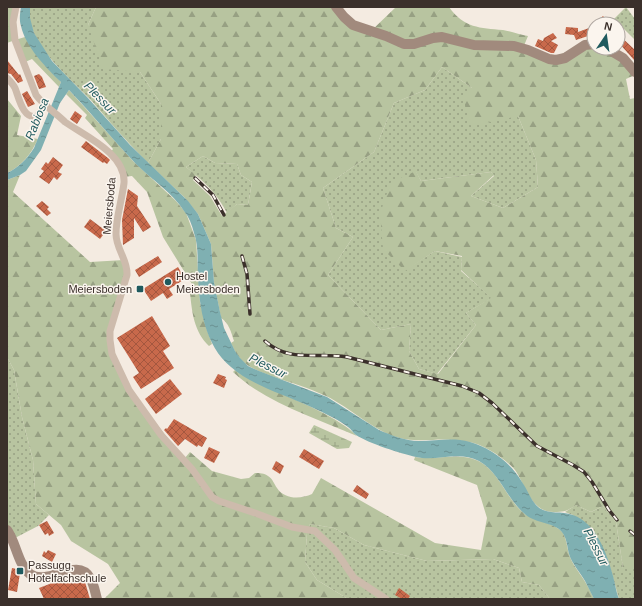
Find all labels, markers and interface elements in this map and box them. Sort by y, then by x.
north arrow [586,16,626,56]
text: N [603,20,614,33]
water label: Plessur [81,79,120,118]
water label: Rabiosa [22,96,52,142]
street label: Meiersboda [101,176,118,235]
place label: Hostel Meiersboden [176,270,240,295]
marker: Hostel Meiersboden [163,277,173,287]
place label: Meiersboden [68,283,132,295]
marker: Meiersboden [135,284,145,294]
water label: Plessur [247,351,290,382]
water label: Plessur [581,526,612,569]
place label: Passugg, Hotelfachschule [28,559,106,584]
marker: Passugg, Hotelfachschule [15,566,25,576]

